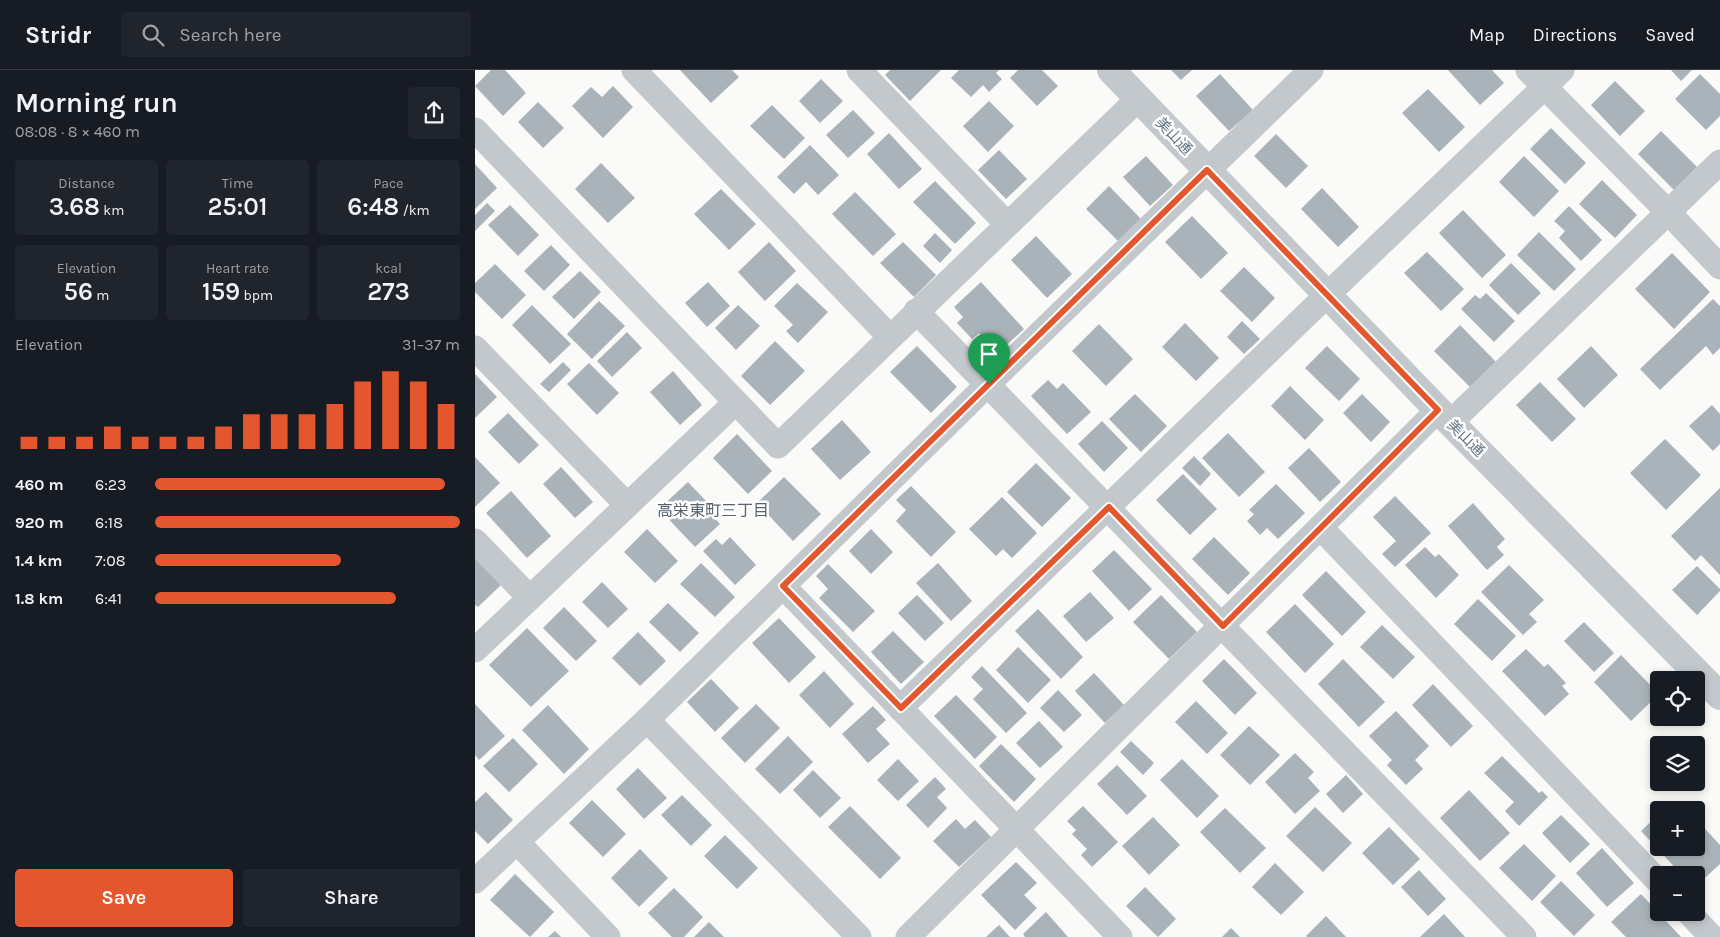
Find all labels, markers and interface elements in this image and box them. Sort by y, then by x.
search box [121,12,471,57]
text: Stridr [25,21,91,49]
icon: search [139,21,167,49]
text: Search here [179,24,281,46]
text: Map [1469,24,1505,46]
text: Directions [1533,24,1617,46]
text: Saved [1645,24,1695,46]
text: Morning run [15,86,178,119]
button: share [408,87,460,139]
street label: 美山通 [1152,114,1196,158]
text: 08:08 · 8 × 460 m [15,122,140,141]
text: Distance [58,175,115,192]
text: Time [222,175,253,192]
text: Pace [374,175,403,192]
text: 3.68 [49,192,100,221]
text: 25:01 [207,192,268,221]
text: 6:48 [347,192,399,221]
text: km [100,202,124,219]
text: /km [399,202,430,219]
text: Elevation [57,260,116,277]
text: Heart rate [206,260,269,277]
text: kcal [375,260,402,277]
text: 56 [64,277,93,306]
text: 159 [202,277,240,306]
text: 273 [367,277,410,306]
text: m [93,287,109,304]
text: bpm [240,287,273,304]
pin [968,333,1010,384]
text: Elevation [15,335,83,354]
text: 31–37 m [402,335,460,354]
icon: arrive [975,340,1003,368]
street label: 美山通 [1444,416,1488,460]
text: 460 m [15,475,64,494]
text: 6:23 [95,475,127,494]
district label: 高栄東町三丁目 [657,501,769,520]
text: 920 m [15,513,64,532]
text: 6:18 [95,513,123,532]
text: 1.4 km [15,551,62,570]
text: 7:08 [95,551,126,570]
text: 1.8 km [15,589,63,608]
text: 6:41 [95,589,122,608]
map controls [1650,671,1705,921]
button: locate [1650,671,1705,726]
button: layers [1650,736,1705,791]
button: + [1650,801,1705,856]
button: − [1650,866,1705,921]
button: Save [15,869,233,927]
button: Share [243,869,460,927]

